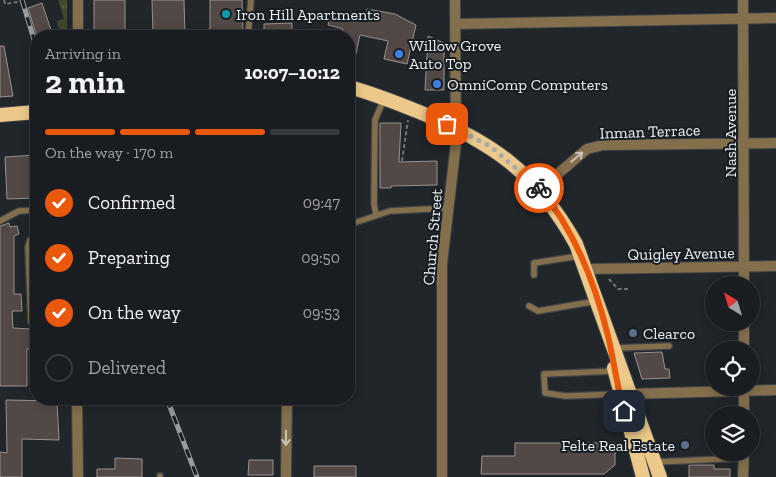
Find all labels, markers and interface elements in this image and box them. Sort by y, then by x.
place label: Iron Hill Apartments [236,5,380,24]
marker: Iron Hill Apartments [220,8,232,20]
place label: Willow Grove Auto Top [409,36,501,73]
text: Arriving in [45,44,121,63]
marker: Willow Grove Auto Top [393,48,405,60]
text: 10:07–10:12 [244,61,340,84]
text: 2 min [45,63,125,101]
place label: OmniComp Computers [447,75,608,94]
marker: OmniComp Computers [431,78,443,90]
street label: Nash Avenue [721,89,740,177]
pin [426,103,468,145]
icon: bag [433,110,461,138]
street label: Inman Terrace [599,120,701,143]
text: On the way · 170 m [45,143,173,162]
one-way arrow [571,152,584,163]
courier [514,163,564,213]
icon: bike [525,174,553,202]
street label: Church Street [419,188,446,286]
icon: check [45,189,73,217]
text: Confirmed [88,191,175,214]
text: 09:47 [303,193,340,212]
street label: Quigley Avenue [627,243,735,264]
icon: check [45,244,73,272]
text: Preparing [88,246,170,269]
text: 09:50 [301,248,340,267]
north arrow [705,276,760,331]
map controls [705,276,760,461]
icon: check [45,299,73,327]
text: On the way [88,301,181,324]
text: 09:53 [303,303,340,322]
place label: Clearco [643,324,695,343]
marker: Clearco [627,327,639,339]
button: locate [705,341,760,396]
text: Delivered [88,356,166,379]
pin [603,390,645,432]
icon: home [610,397,638,425]
button: layers [705,406,760,461]
one-way arrow [282,430,291,446]
place label: Felte Real Estate [561,436,675,455]
marker: Felte Real Estate [679,439,691,451]

